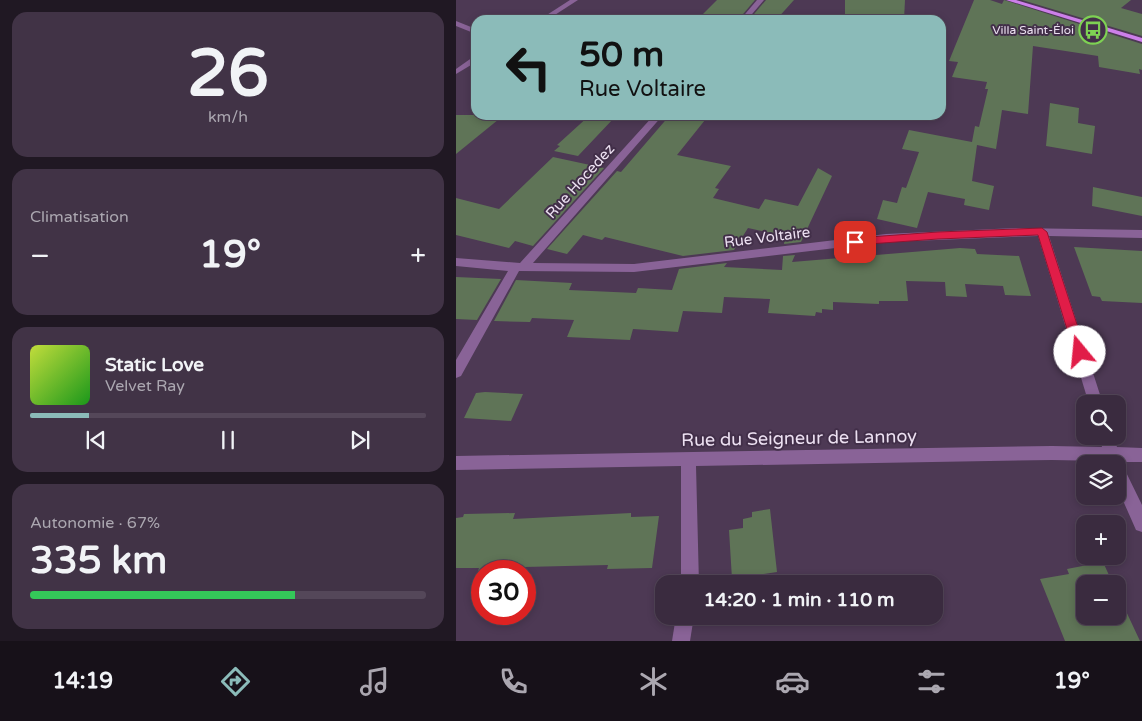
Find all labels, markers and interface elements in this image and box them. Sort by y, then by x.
bus stop icon: Villa Saint-Éloi [1078,15,1108,45]
place label: Villa Saint-Éloi [992,23,1074,37]
text: 50 m [579,34,664,76]
text: 26 [187,35,269,114]
icon: left [496,35,561,100]
text: Rue Voltaire [579,76,706,102]
text: km/h [208,107,248,127]
street label: Rue Hocedez [542,140,618,222]
text: Climatisation [30,207,129,227]
pin [834,221,876,263]
street label: Rue Voltaire [723,223,811,251]
icon: arrive [841,228,869,256]
text: 19° [199,232,261,278]
text: − [30,239,50,273]
text: + [410,239,426,273]
position arrow [1053,325,1105,377]
text: Static Love [105,354,204,376]
text: Velvet Ray [105,376,185,396]
map controls [1076,395,1126,625]
button: search [1076,395,1126,445]
street label: Rue du Seigneur de Lannoy [681,425,917,451]
icon: previous [82,426,110,454]
icon: pause [214,426,242,454]
icon: next [346,426,374,454]
button: layers [1076,455,1126,505]
text: Autonomie · 67% [30,513,160,533]
button: + [1076,515,1126,565]
text: 335 km [30,538,167,584]
speed limit sign: 30 [471,560,536,625]
button: − [1076,575,1126,625]
text: 14:20 · 1 min · 110 m [703,589,895,611]
icon: directions [218,664,253,699]
icon: music [357,664,392,699]
icon: phone [496,664,531,699]
icon: climate [636,664,671,699]
icon: car [775,664,810,699]
icon: filters [914,664,949,699]
text: 14:19 [52,668,113,694]
text: 19° [1054,668,1090,694]

